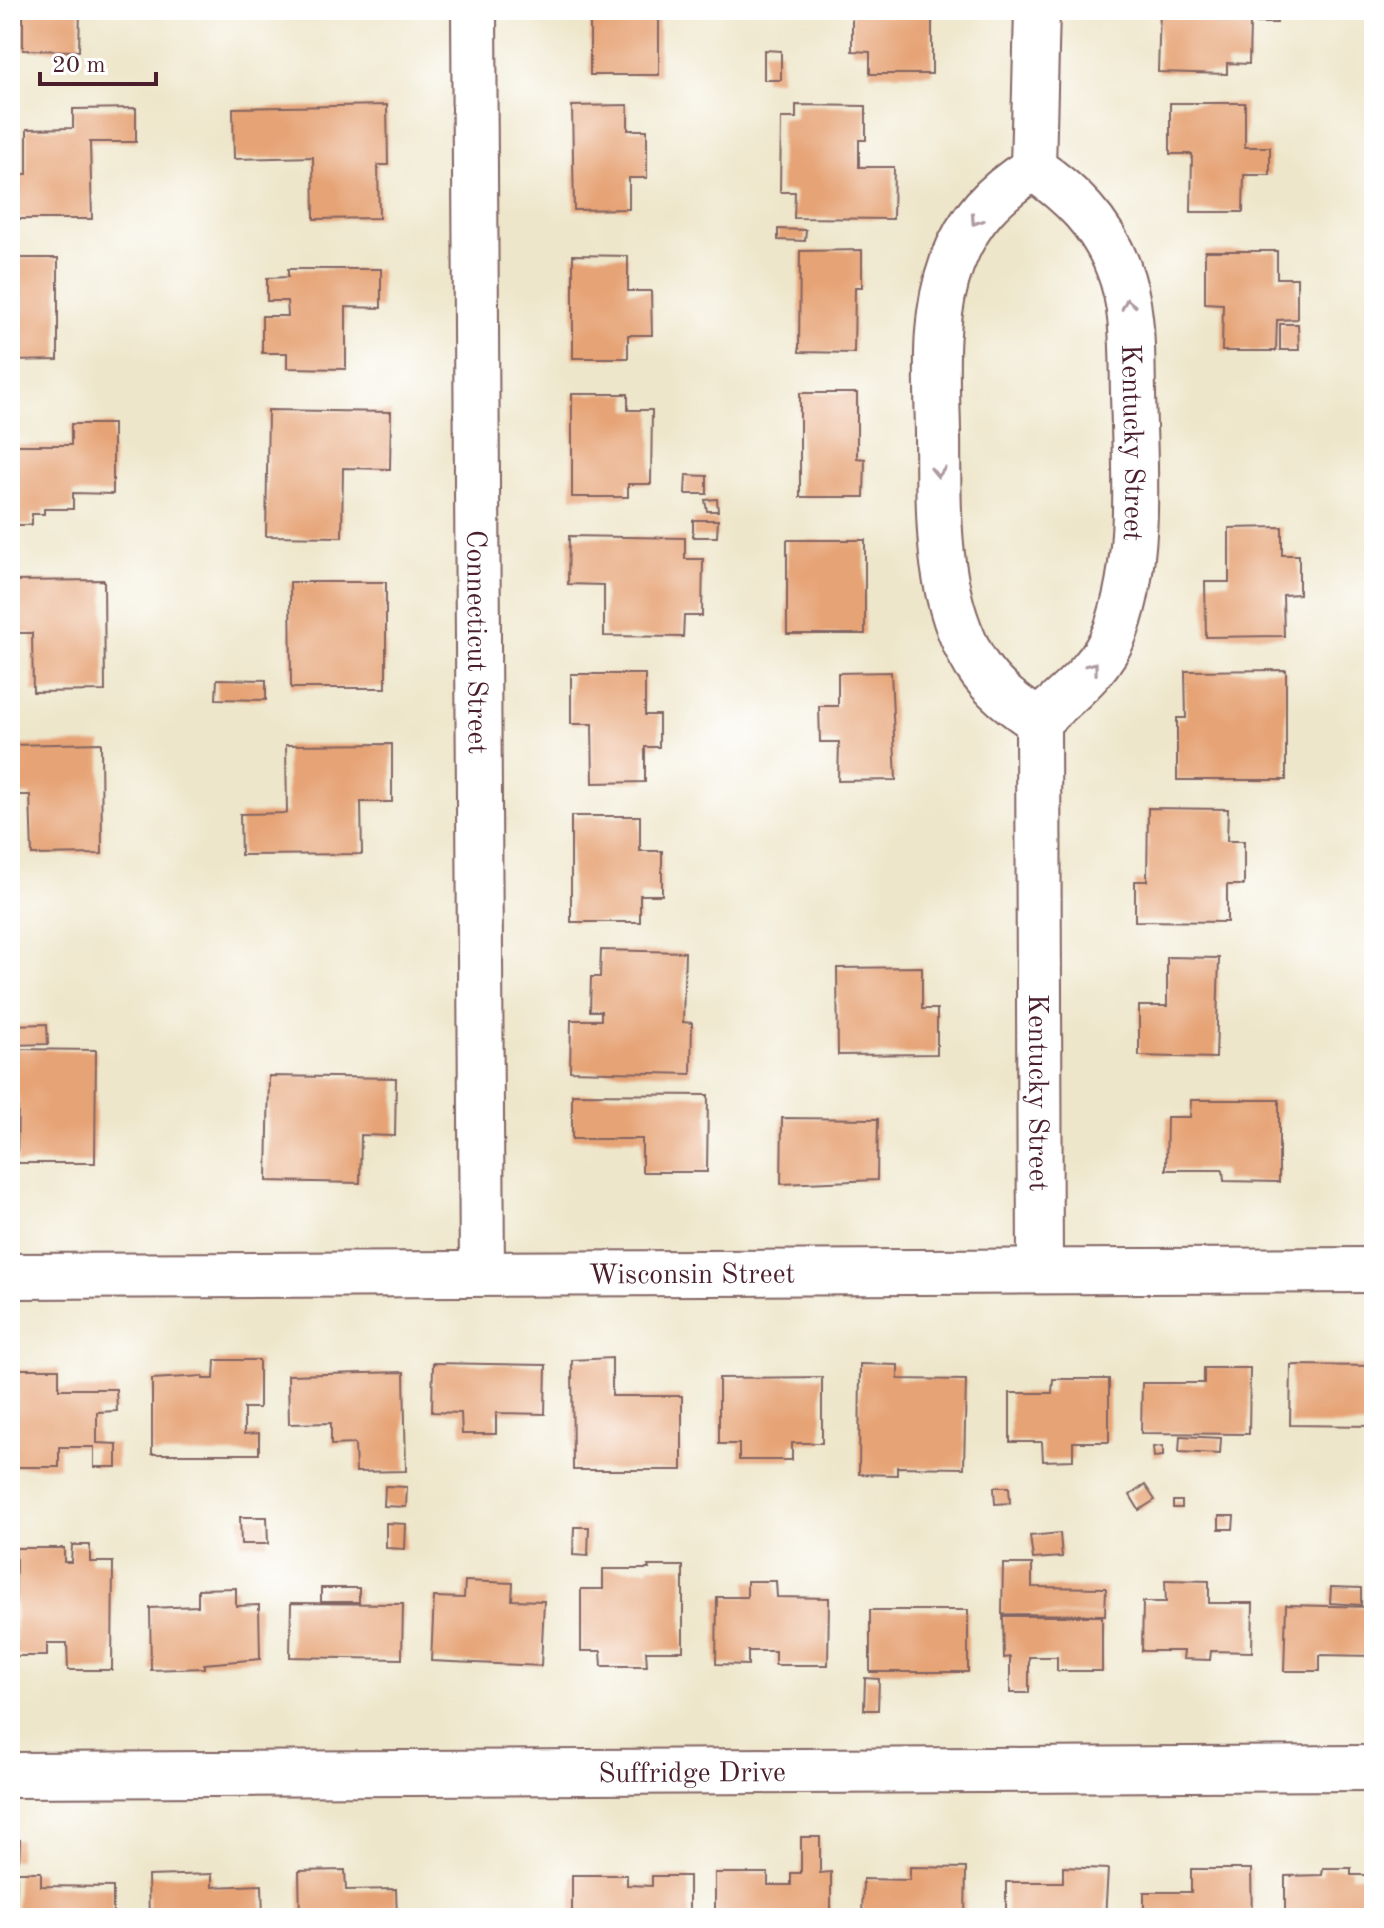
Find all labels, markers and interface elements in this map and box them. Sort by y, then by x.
scale bar [40,36,156,86]
text: 20 m [52,54,106,78]
one-way arrow [971,211,986,225]
one-way arrow [1120,298,1137,311]
street label: Kentucky Street [1115,344,1146,542]
one-way arrow [930,466,947,479]
street label: Connecticut Street [460,530,490,754]
one-way arrow [1084,661,1098,676]
street label: Kentucky Street [1022,994,1051,1191]
street label: Wisconsin Street [589,1262,795,1290]
street label: Suffridge Drive [598,1760,786,1789]

